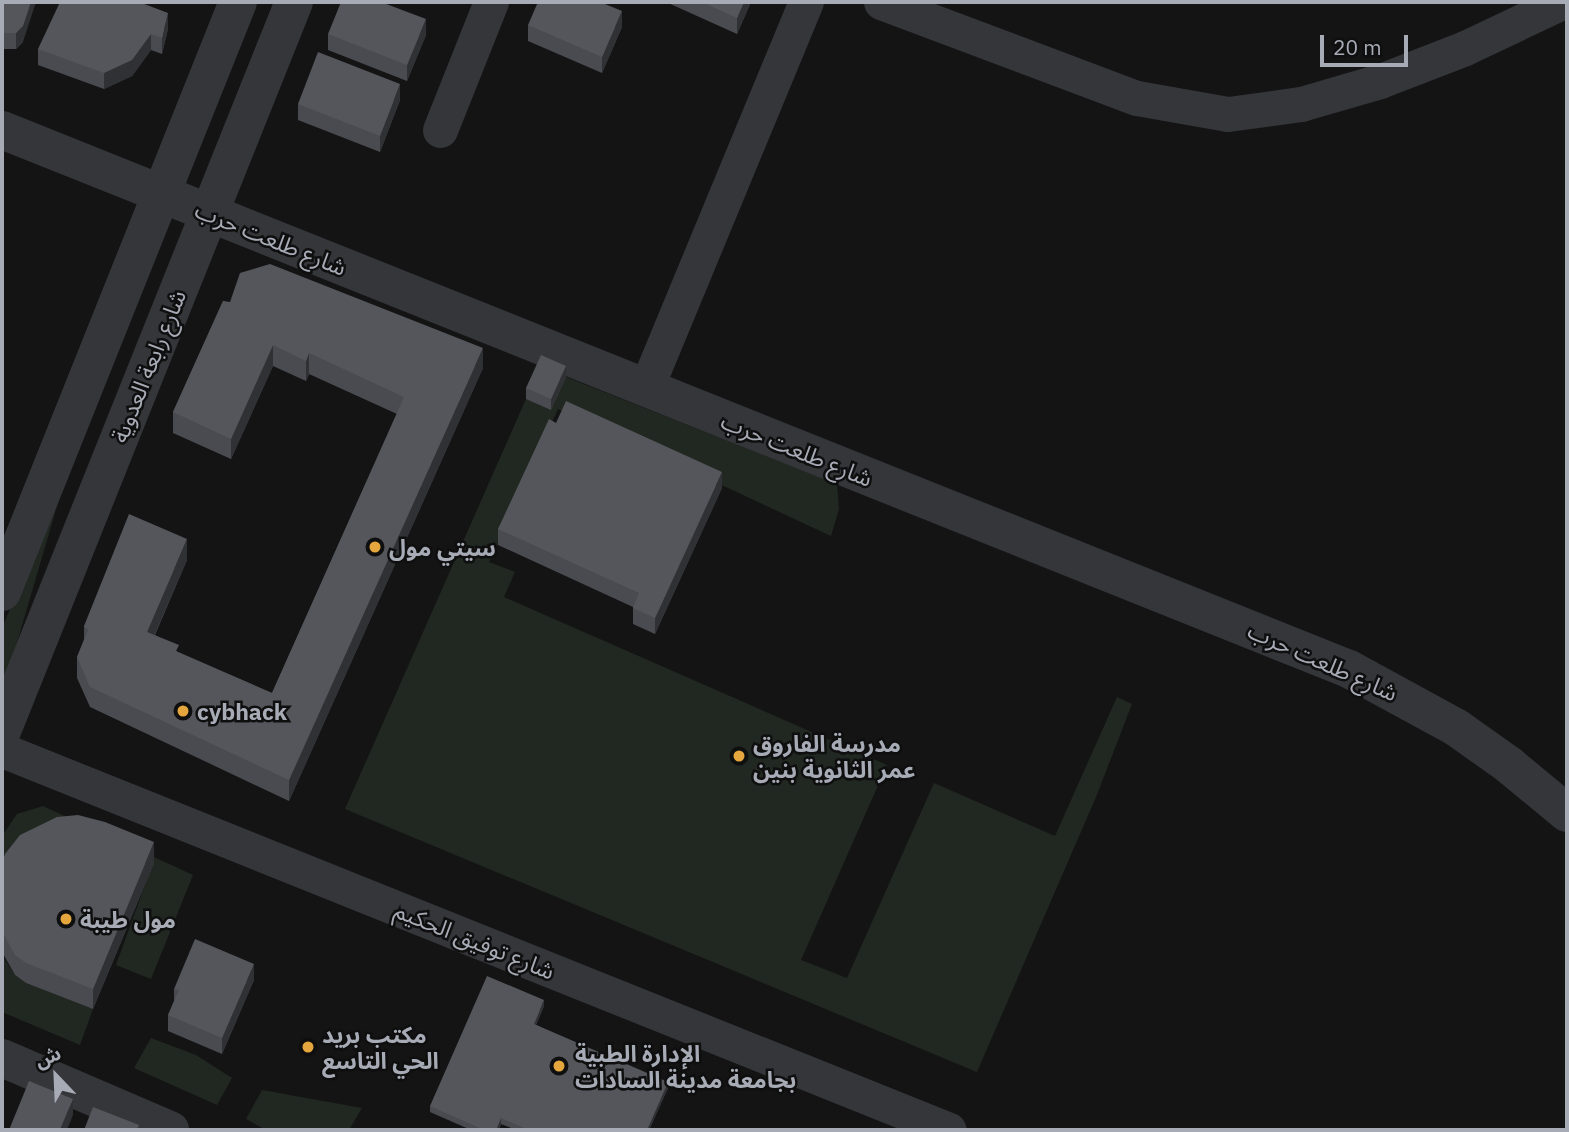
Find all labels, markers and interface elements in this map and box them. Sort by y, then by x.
scale bar [1324,21,1412,65]
text: 20 m [1333,33,1382,61]
street label: شارع طلعت حرب [191,195,351,281]
street label: شارع رابعة العدوية [105,286,191,446]
street label: شارع طلعت حرب [717,406,877,492]
place label: سيتي مول [389,533,496,561]
marker: سيتي مول [367,539,383,555]
street label: شارع طلعت حرب [1244,616,1402,706]
place label: cybhack [197,697,287,725]
marker: cybhack [175,703,191,719]
place label: مدرسة الفاروق عمر الثانوية بنين [753,729,916,783]
marker: مدرسة الفاروق عمر الثانوية بنين [731,748,747,764]
street label: شارع توفيق الحكيم [391,895,559,985]
place label: مول طيبة [80,905,176,933]
marker: مول طيبة [58,911,74,927]
place label: مكتب بريد الحي التاسع [322,1020,439,1074]
marker: مكتب بريد الحي التاسع [300,1039,316,1055]
place label: الإدارة الطبية بجامعة مدينة السادات [575,1039,796,1093]
north arrow [21,1041,91,1111]
text: ش [31,1041,64,1073]
marker: الإدارة الطبية بجامعة مدينة السادات [549,1056,569,1076]

